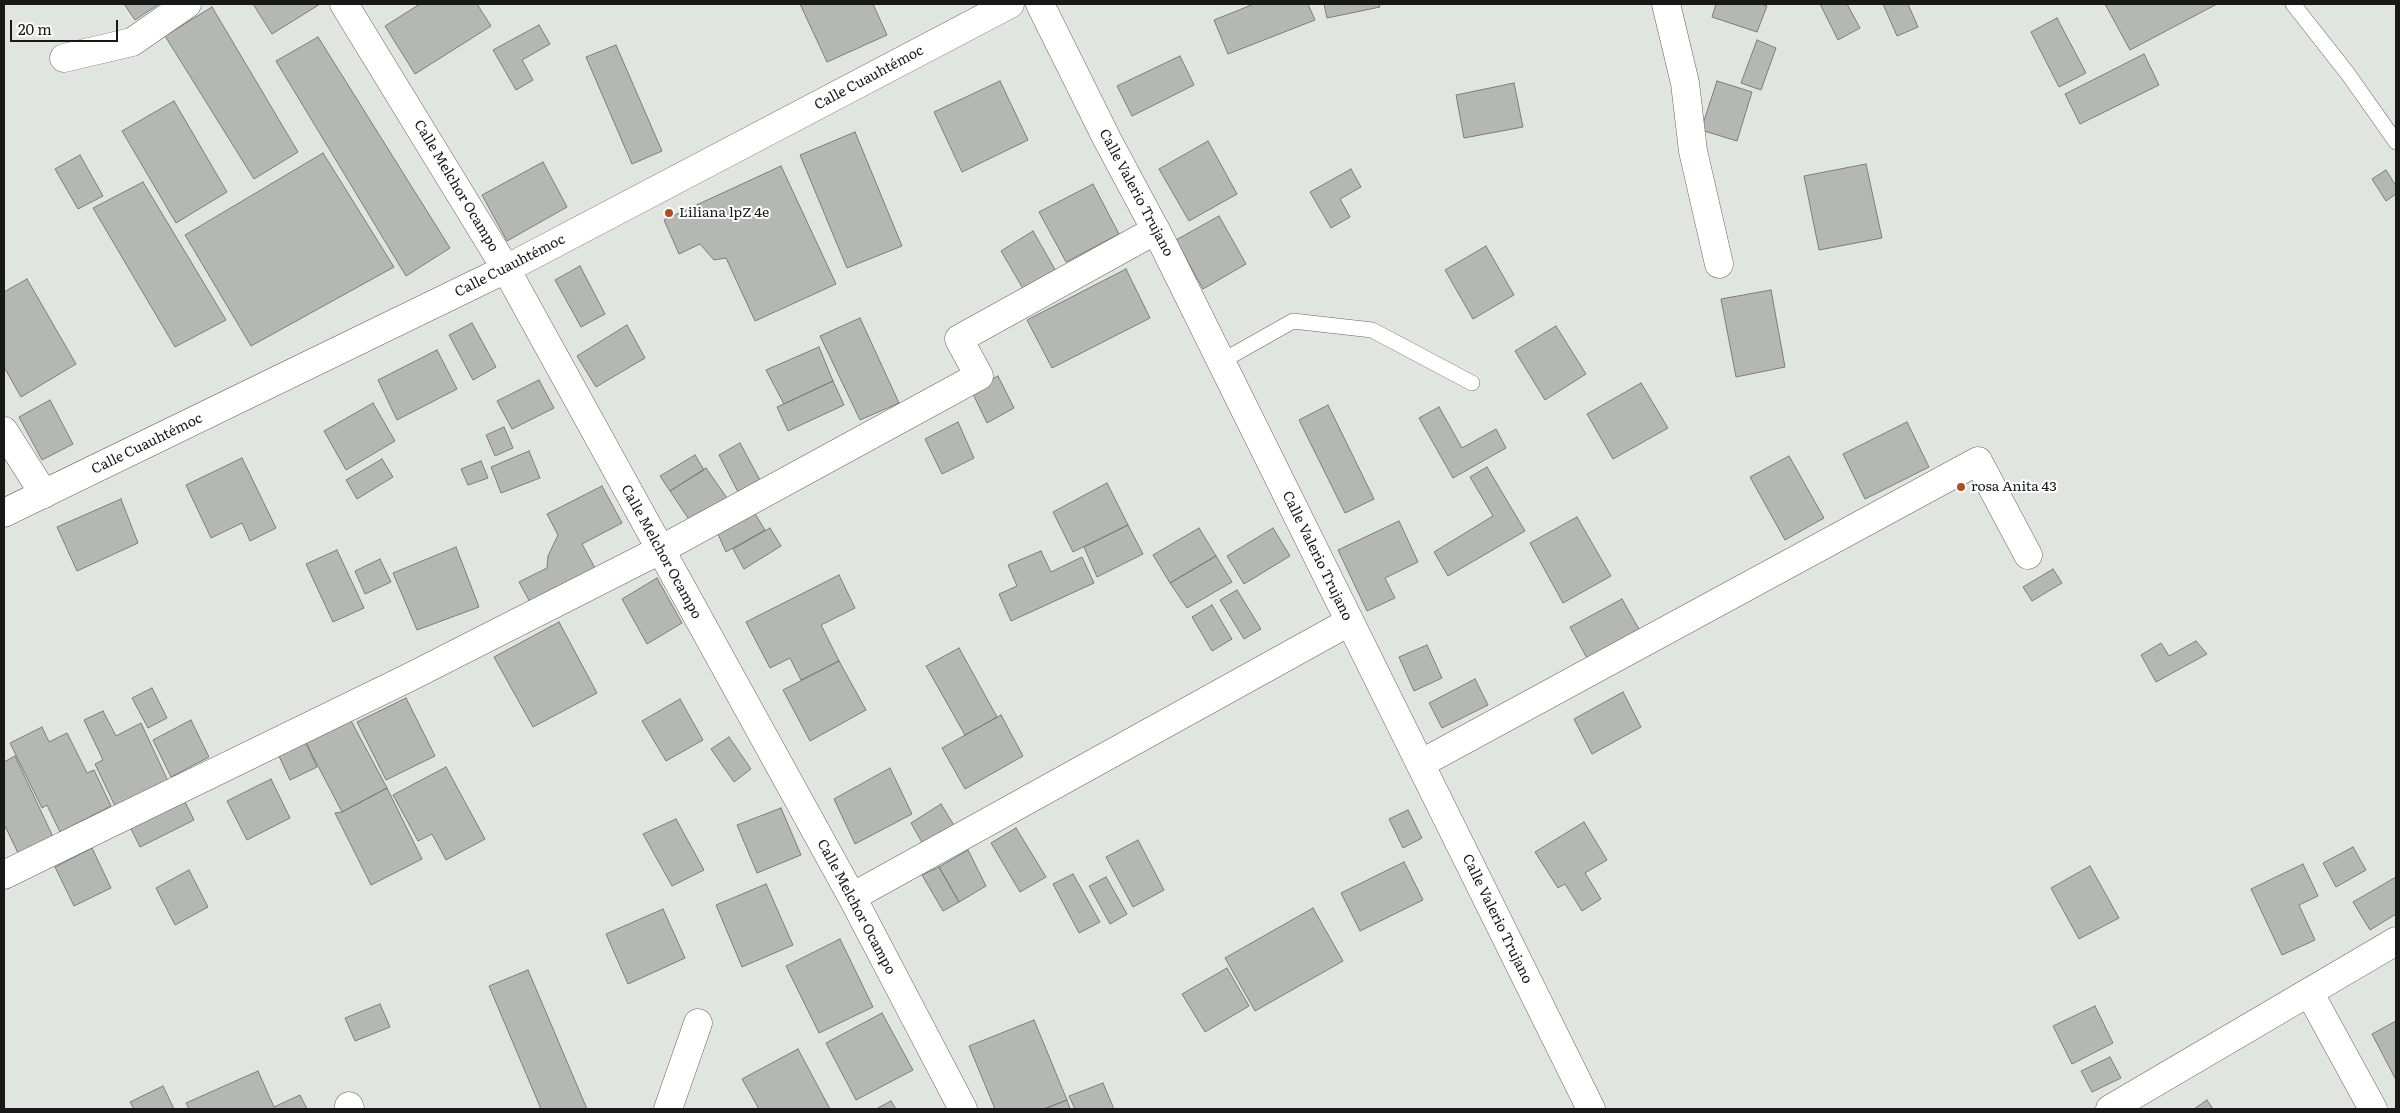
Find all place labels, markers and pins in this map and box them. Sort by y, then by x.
place label: Liliana lpZ 4e [679,205,769,221]
marker: Liliana lpZ 4e [663,207,675,219]
place label: rosa Anita 43 [1971,479,2057,495]
marker: rosa Anita 43 [1955,481,1967,493]

